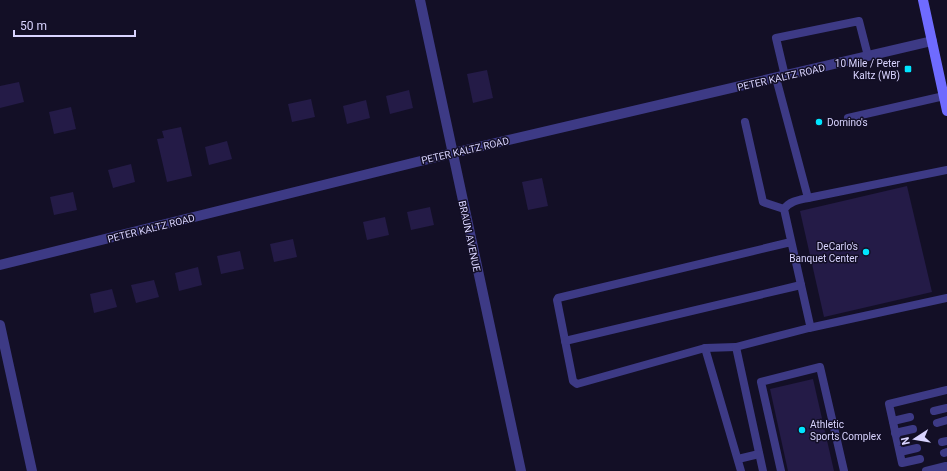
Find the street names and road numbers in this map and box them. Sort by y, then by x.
street label: PETER KALTZ ROAD [736,62,826,93]
street label: PETER KALTZ ROAD [420,135,510,166]
street label: BRAUN AVENUE [457,200,482,273]
street label: PETER KALTZ ROAD [106,212,196,245]

